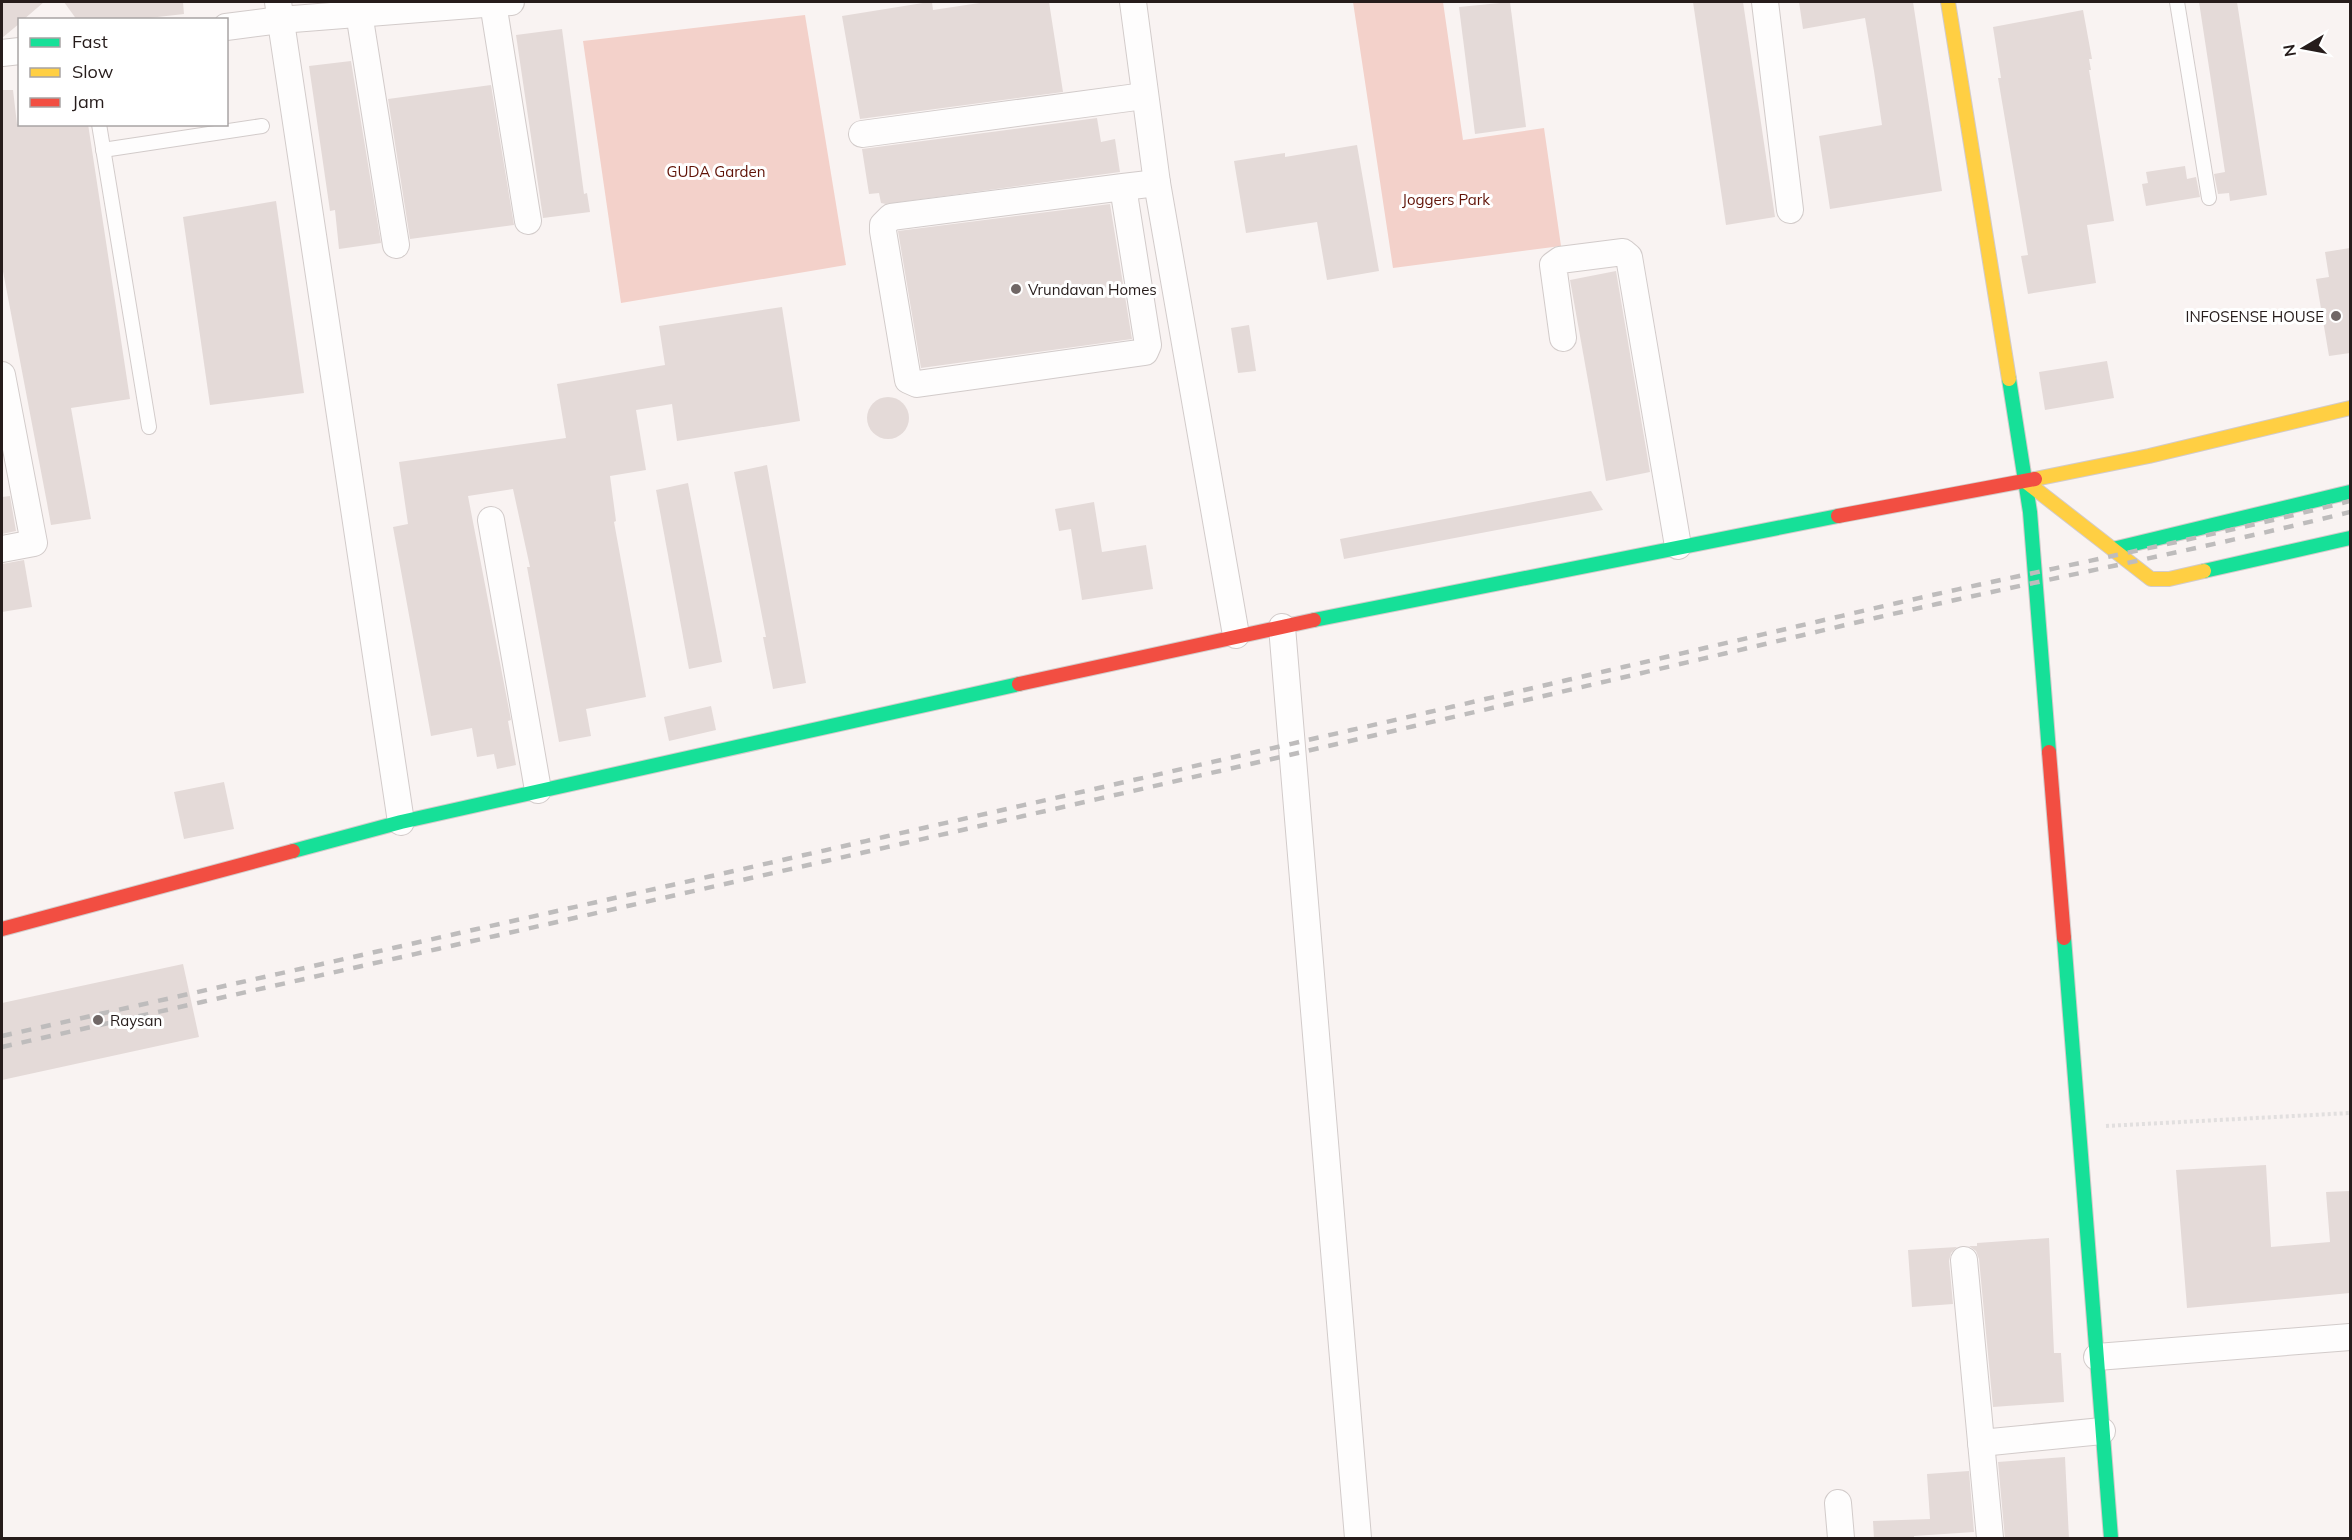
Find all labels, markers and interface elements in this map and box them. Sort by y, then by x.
legend [18,18,228,126]
north arrow [2274,18,2334,78]
text: Fast [72,30,108,53]
text: N [2278,43,2300,58]
text: Slow [72,60,114,83]
text: Jam [72,90,105,113]
park label: GUDA Garden [666,162,766,181]
park label: Joggers Park [1402,190,1490,209]
place label: Vrundavan Homes [1028,280,1157,299]
marker: Vrundavan Homes [1009,282,1023,296]
place label: INFOSENSE HOUSE [2186,307,2324,326]
marker: INFOSENSE HOUSE [2329,309,2343,323]
place label: Raysan [110,1011,162,1030]
marker: Raysan [91,1013,105,1027]

